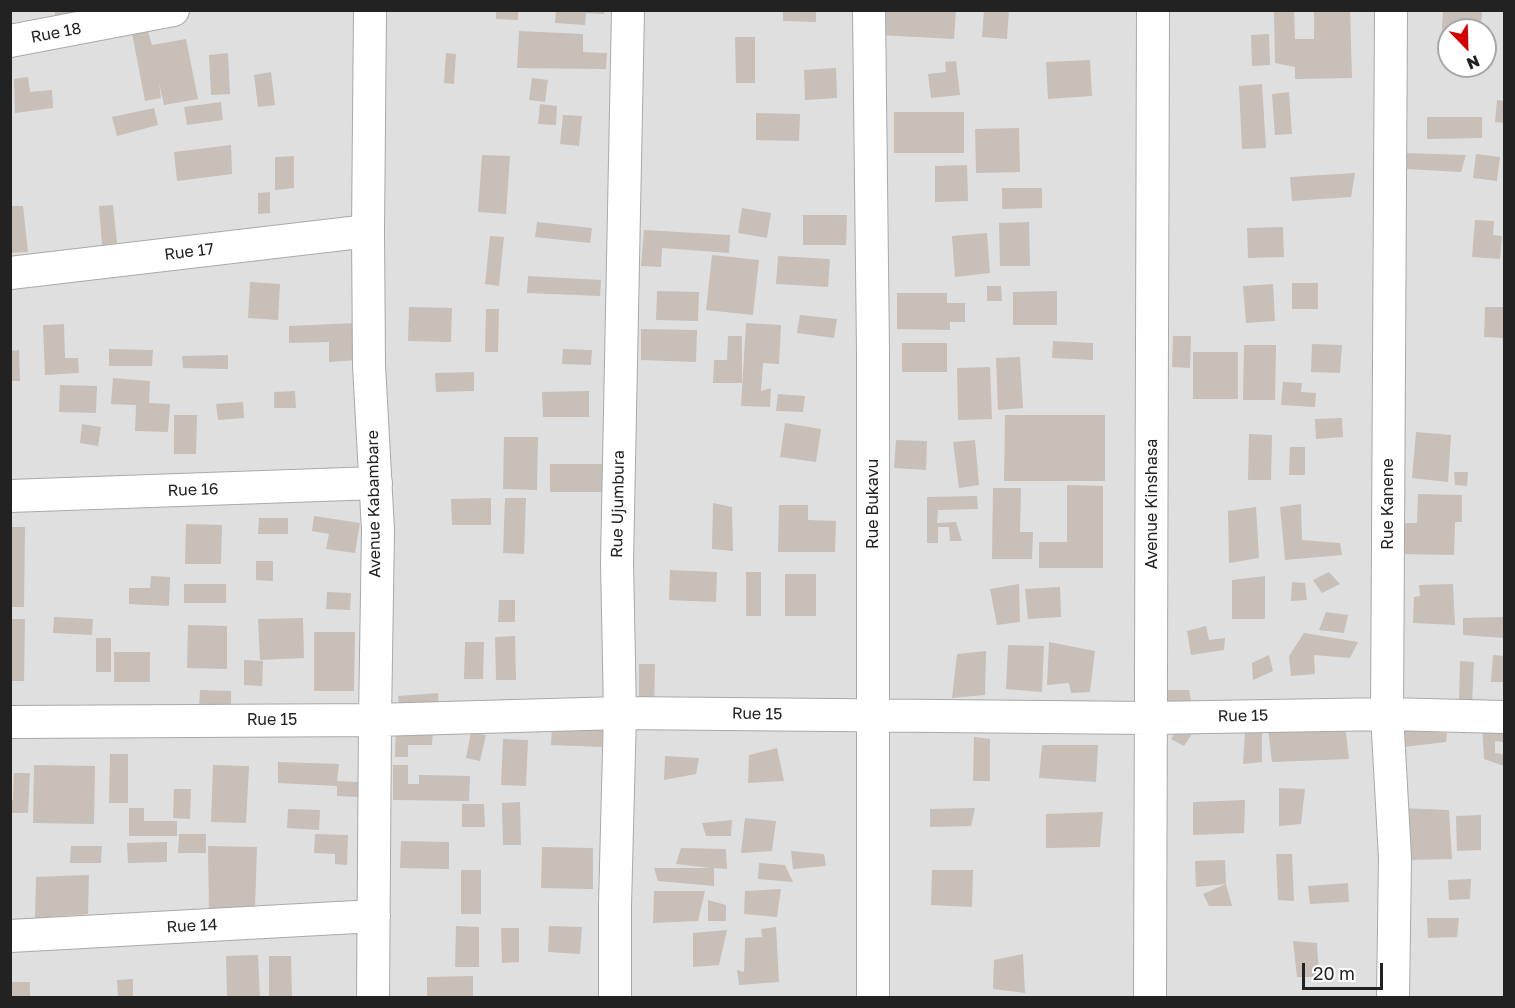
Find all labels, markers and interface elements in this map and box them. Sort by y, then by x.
north arrow [1437,18,1497,78]
street label: Rue 18 [29,19,83,47]
text: N [1464,51,1483,74]
street label: Rue 17 [163,239,215,265]
street label: Avenue Kabambare [363,430,385,578]
street label: Avenue Kinshasa [1142,439,1162,569]
street label: Rue Ujumbura [607,450,629,558]
street label: Rue Kanene [1378,458,1398,550]
street label: Rue Bukavu [863,459,883,549]
street label: Rue 16 [167,480,219,500]
street label: Rue 15 [732,704,782,724]
street label: Rue 15 [1218,706,1268,726]
street label: Rue 15 [247,710,297,730]
street label: Rue 14 [166,915,218,937]
scale bar [1305,951,1386,989]
text: 20 m [1313,962,1355,984]

